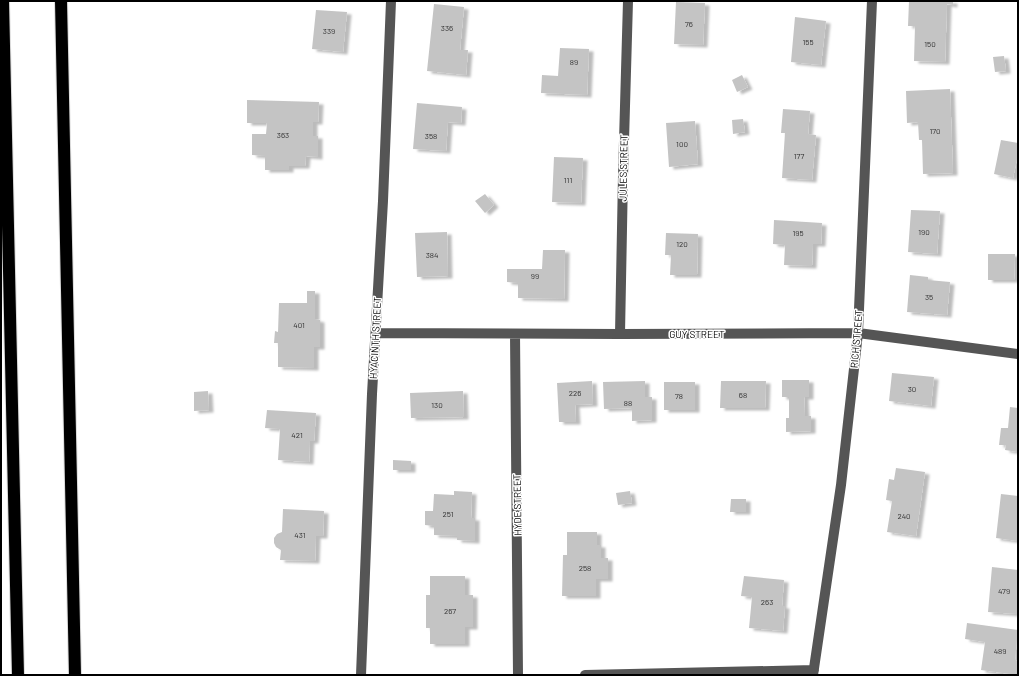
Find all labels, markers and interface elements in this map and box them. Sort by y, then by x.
house number: 76 [685,19,693,29]
house number: 336 [441,23,453,33]
house number: 339 [323,26,335,36]
house number: 155 [802,37,814,47]
house number: 150 [924,39,936,49]
house number: 89 [570,57,578,67]
house number: 170 [929,126,941,136]
house number: 363 [277,130,289,140]
house number: 358 [425,131,437,141]
street label: JULES STREET [616,134,630,202]
house number: 100 [676,139,688,149]
house number: 177 [794,151,804,161]
house number: 111 [564,175,572,185]
house number: 190 [918,227,930,237]
house number: 195 [792,228,804,238]
house number: 120 [676,239,688,249]
house number: 384 [426,250,438,260]
house number: 99 [531,271,539,281]
house number: 35 [925,292,933,302]
street label: HYACINTH STREET [367,296,383,379]
street label: RICH STREET [847,309,865,369]
house number: 401 [293,320,305,330]
street label: GUY STREET [669,328,725,340]
house number: 30 [908,384,916,394]
house number: 226 [569,388,581,398]
house number: 68 [739,390,747,400]
house number: 78 [675,391,683,401]
house number: 88 [624,398,632,408]
house number: 130 [431,400,443,410]
house number: 421 [291,430,303,440]
street label: HYDE STREET [510,474,524,536]
house number: 251 [443,509,454,519]
house number: 240 [897,511,911,521]
house number: 431 [294,530,306,540]
house number: 258 [579,563,591,573]
house number: 479 [998,586,1010,596]
house number: 263 [761,597,773,607]
house number: 267 [444,606,456,616]
house number: 489 [994,646,1006,656]

